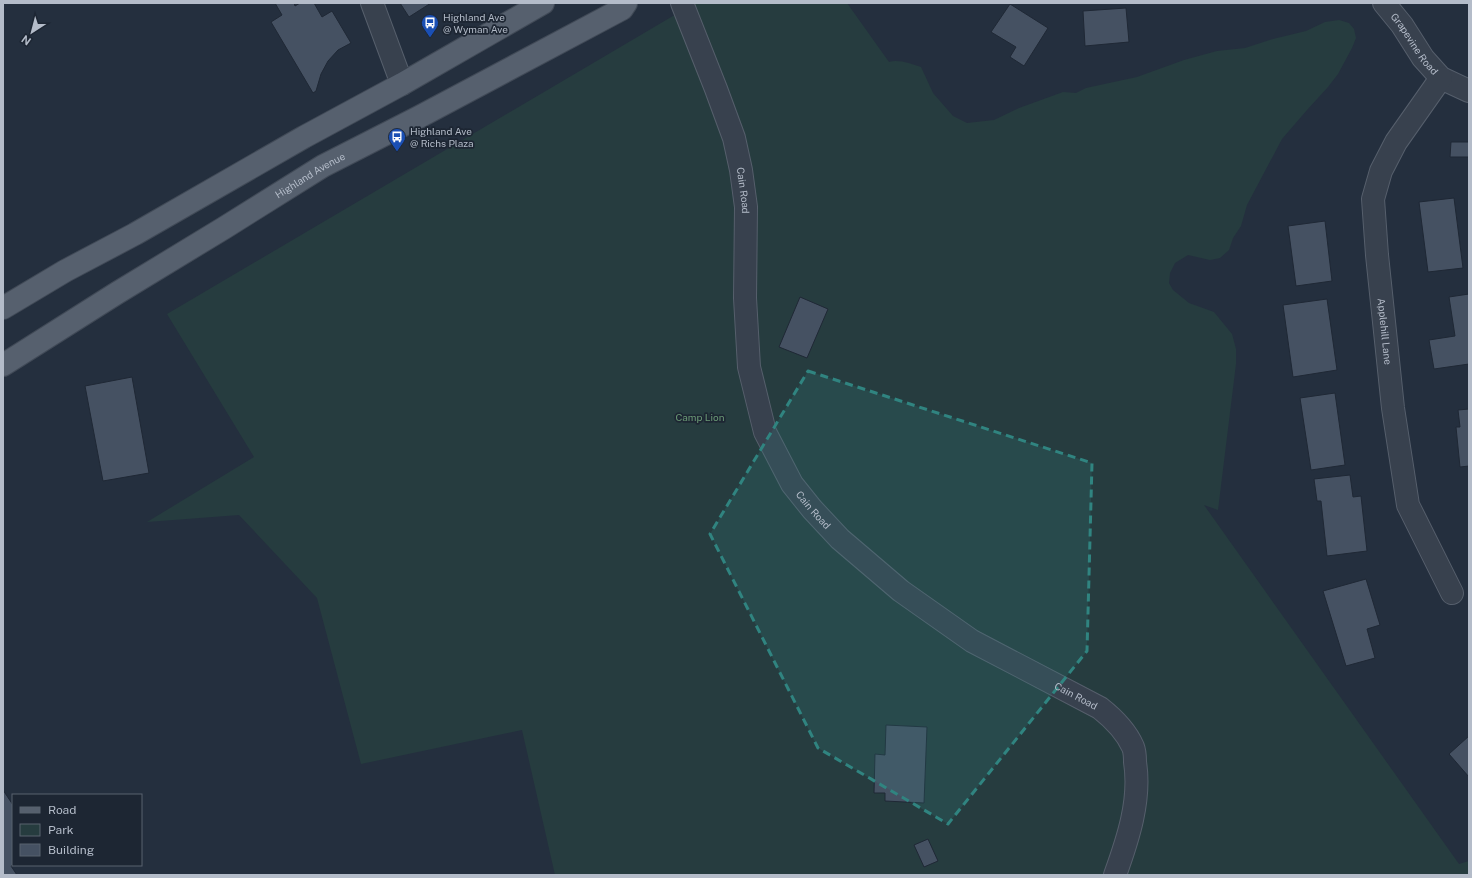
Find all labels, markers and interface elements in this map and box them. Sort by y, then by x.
street label: Grapevine Road [1388,10,1441,77]
place label: Highland Ave @ Wyman Ave [443,11,508,35]
north arrow [12,12,52,52]
bus stop icon: Highland Ave @ Wyman Ave [420,13,440,38]
text: N [19,33,33,47]
place label: Highland Ave @ Richs Plaza [410,125,474,149]
bus stop icon: Highland Ave @ Richs Plaza [387,127,407,152]
street label: Highland Avenue [273,150,347,201]
street label: Cain Road [735,166,752,214]
street label: Applehill Lane [1376,298,1394,366]
park label: Camp Lion [676,411,725,423]
street label: Cain Road [794,488,833,531]
street label: Cain Road [1053,679,1100,712]
legend [12,794,142,866]
text: Road [48,803,76,817]
text: Park [48,823,74,837]
text: Building [48,843,94,857]

